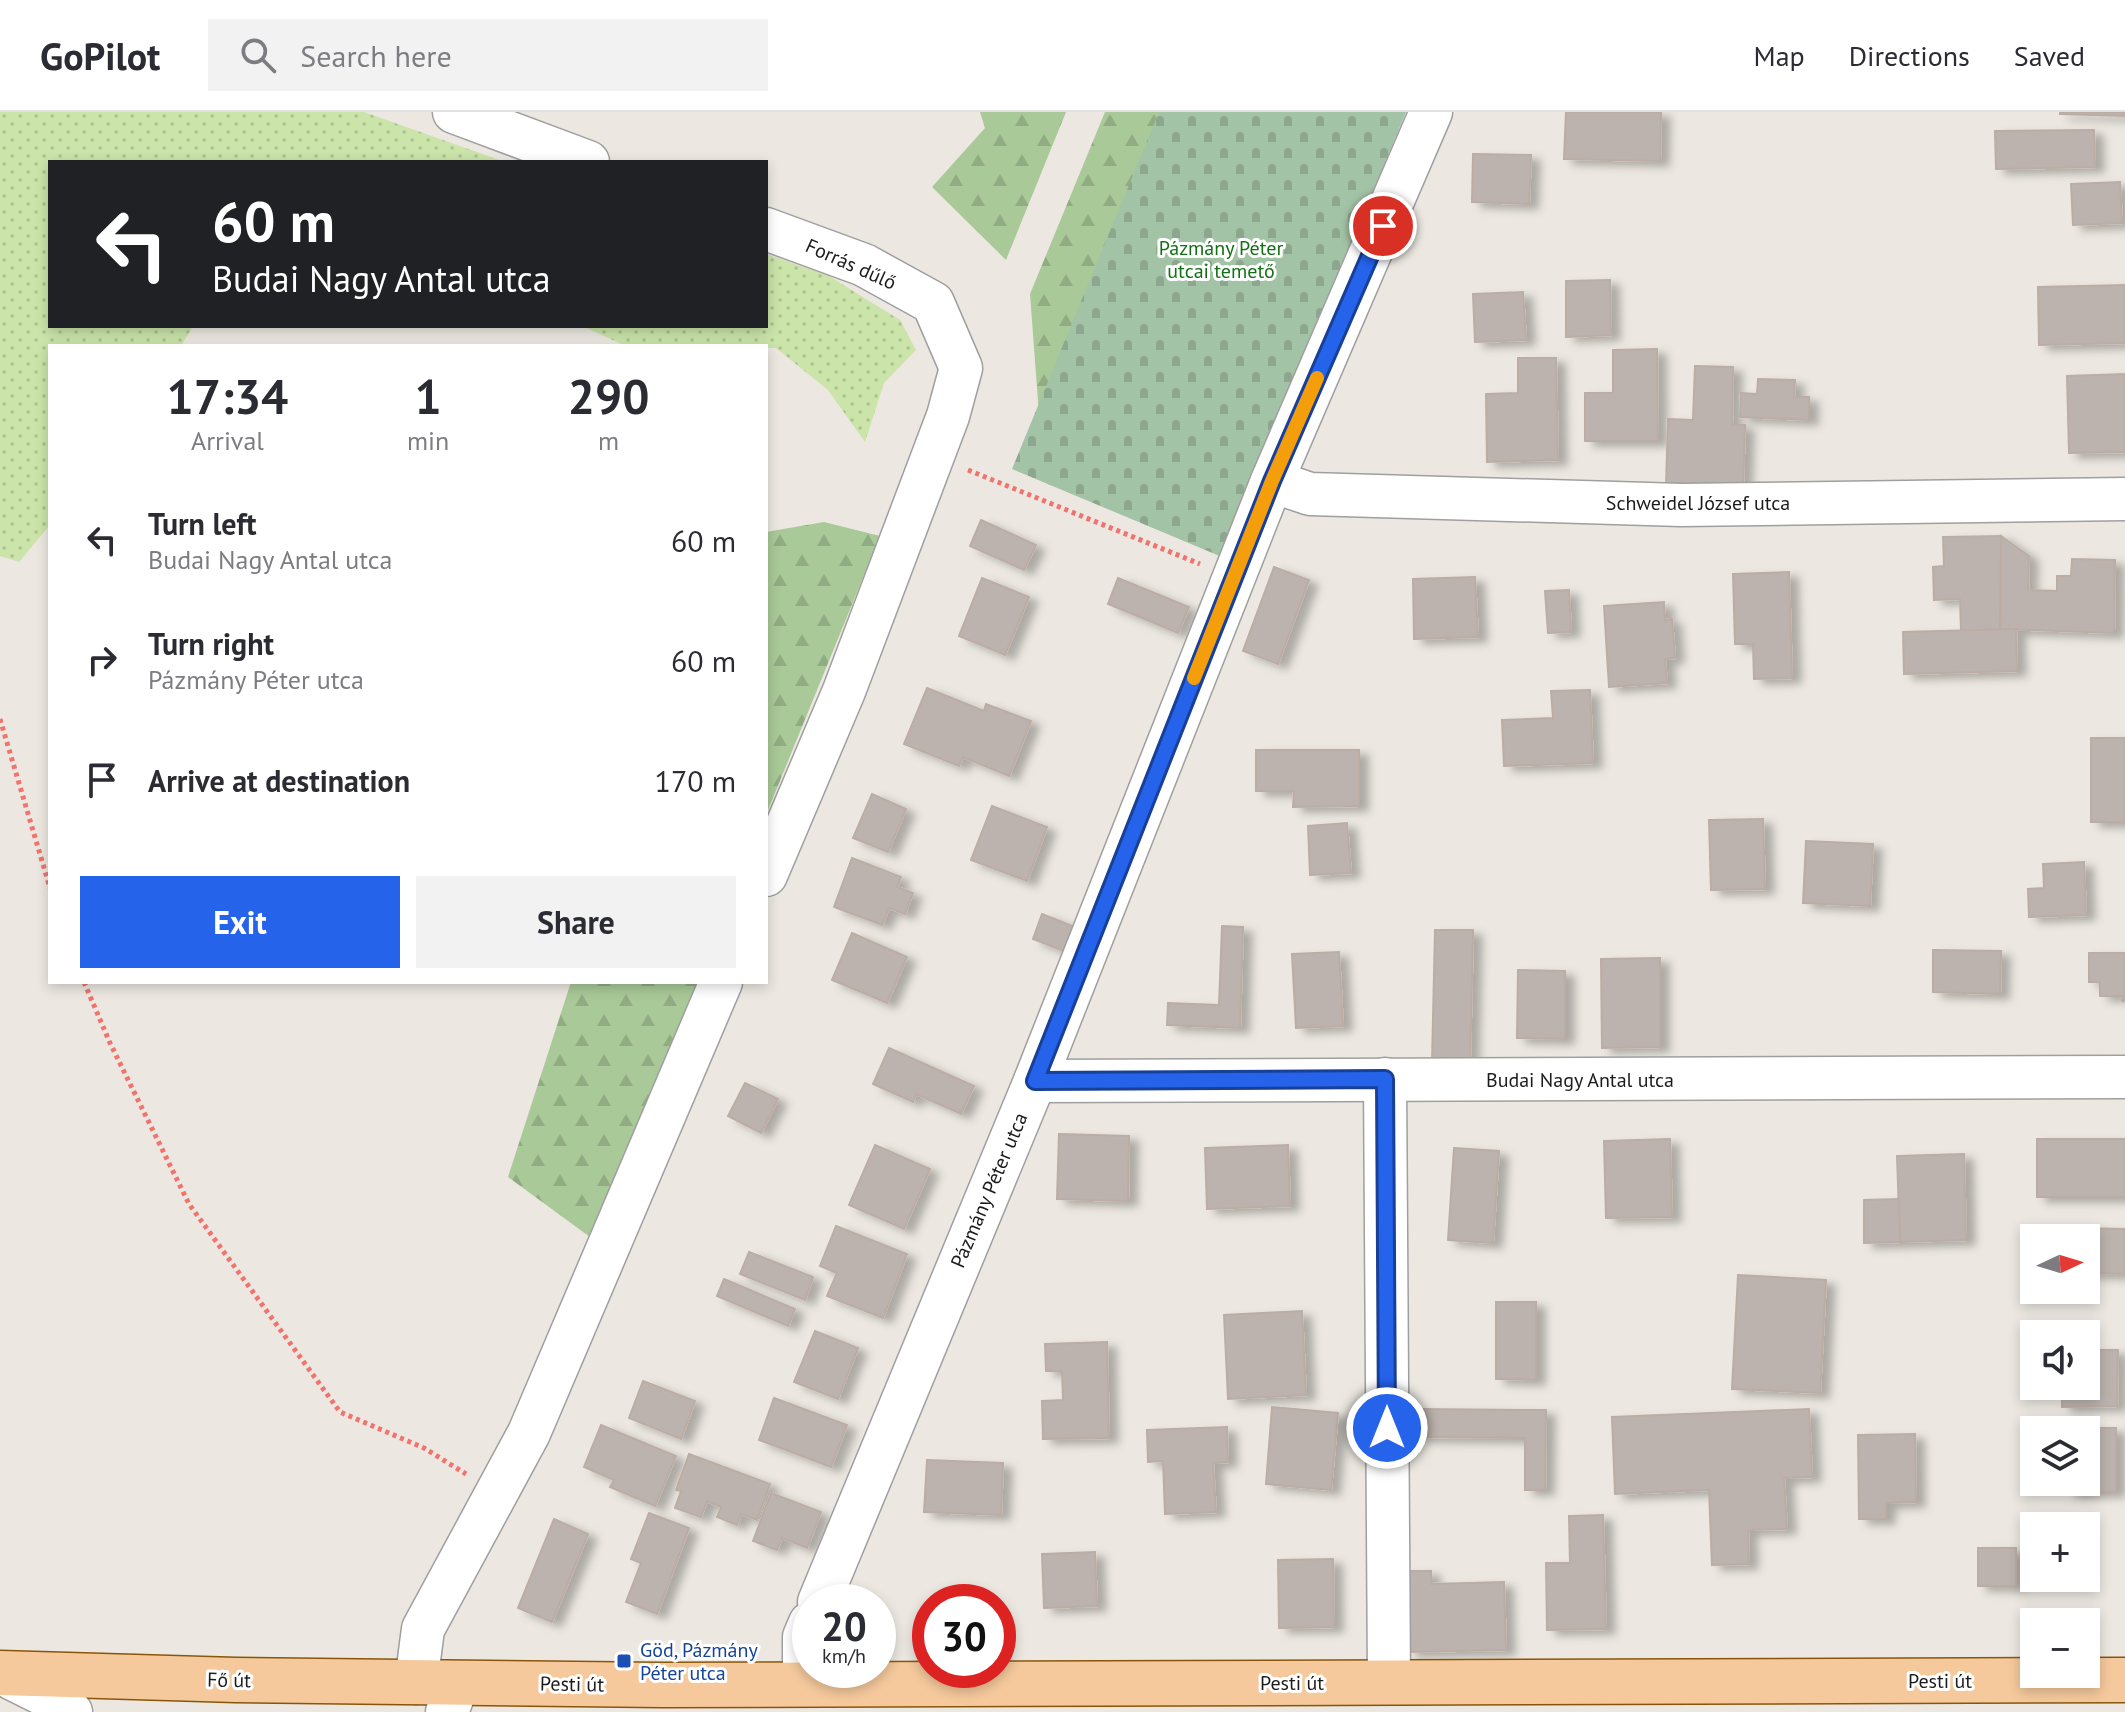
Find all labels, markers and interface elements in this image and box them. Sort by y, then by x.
search box [208,19,768,91]
text: GoPilot [40,31,160,80]
icon: search [236,33,280,77]
text: Search here [300,36,452,75]
text: Map [1754,37,1805,74]
text: Directions [1849,37,1970,74]
text: Saved [2014,37,2085,74]
text: 60 m [212,185,335,257]
icon: left [80,192,184,296]
pin [1349,192,1417,260]
icon: arrive [1361,204,1405,248]
street label: Forrás dűlő [802,233,900,295]
park label: Pázmány Péter utcai temető [1159,235,1283,284]
text: Budai Nagy Antal utca [212,255,551,302]
text: 17:34 [167,365,288,427]
text: 1 [414,365,442,427]
text: 290 [568,365,649,427]
text: Arrival [191,424,264,457]
text: min [407,424,449,457]
text: m [598,424,619,457]
street label: Schweidel József utca [1606,490,1790,516]
text: Turn left [148,504,256,543]
icon: left [80,518,124,562]
text: 60 m [671,521,736,560]
text: Budai Nagy Antal utca [148,543,392,576]
text: Turn right [148,624,274,663]
icon: right [80,638,124,682]
text: 60 m [671,641,736,680]
text: Pázmány Péter utca [148,663,364,696]
icon: arrive [80,758,124,802]
text: Arrive at destination [148,761,410,800]
text: 170 m [655,761,736,800]
button: Exit [80,876,400,968]
button: Share [416,876,736,968]
street label: Budai Nagy Antal utca [1486,1067,1674,1093]
street label: Pázmány Péter utca [945,1108,1033,1272]
north arrow [2020,1224,2100,1304]
map controls [2020,1224,2100,1688]
button: sound [2020,1320,2100,1400]
position arrow [1345,1386,1429,1470]
button: layers [2020,1416,2100,1496]
button: + [2020,1512,2100,1592]
speed limit sign: 30 [912,1584,1016,1688]
text: 20 [821,1600,867,1652]
button: − [2020,1608,2100,1688]
place label: Göd, Pázmány Péter utca [640,1637,758,1686]
text: km/h [822,1643,866,1669]
marker: Göd, Pázmány Péter utca [615,1652,633,1670]
street label: Fő út [207,1667,251,1693]
street label: Pesti út [1908,1668,1972,1694]
street label: Pesti út [540,1670,604,1698]
street label: Pesti út [1260,1670,1324,1696]

